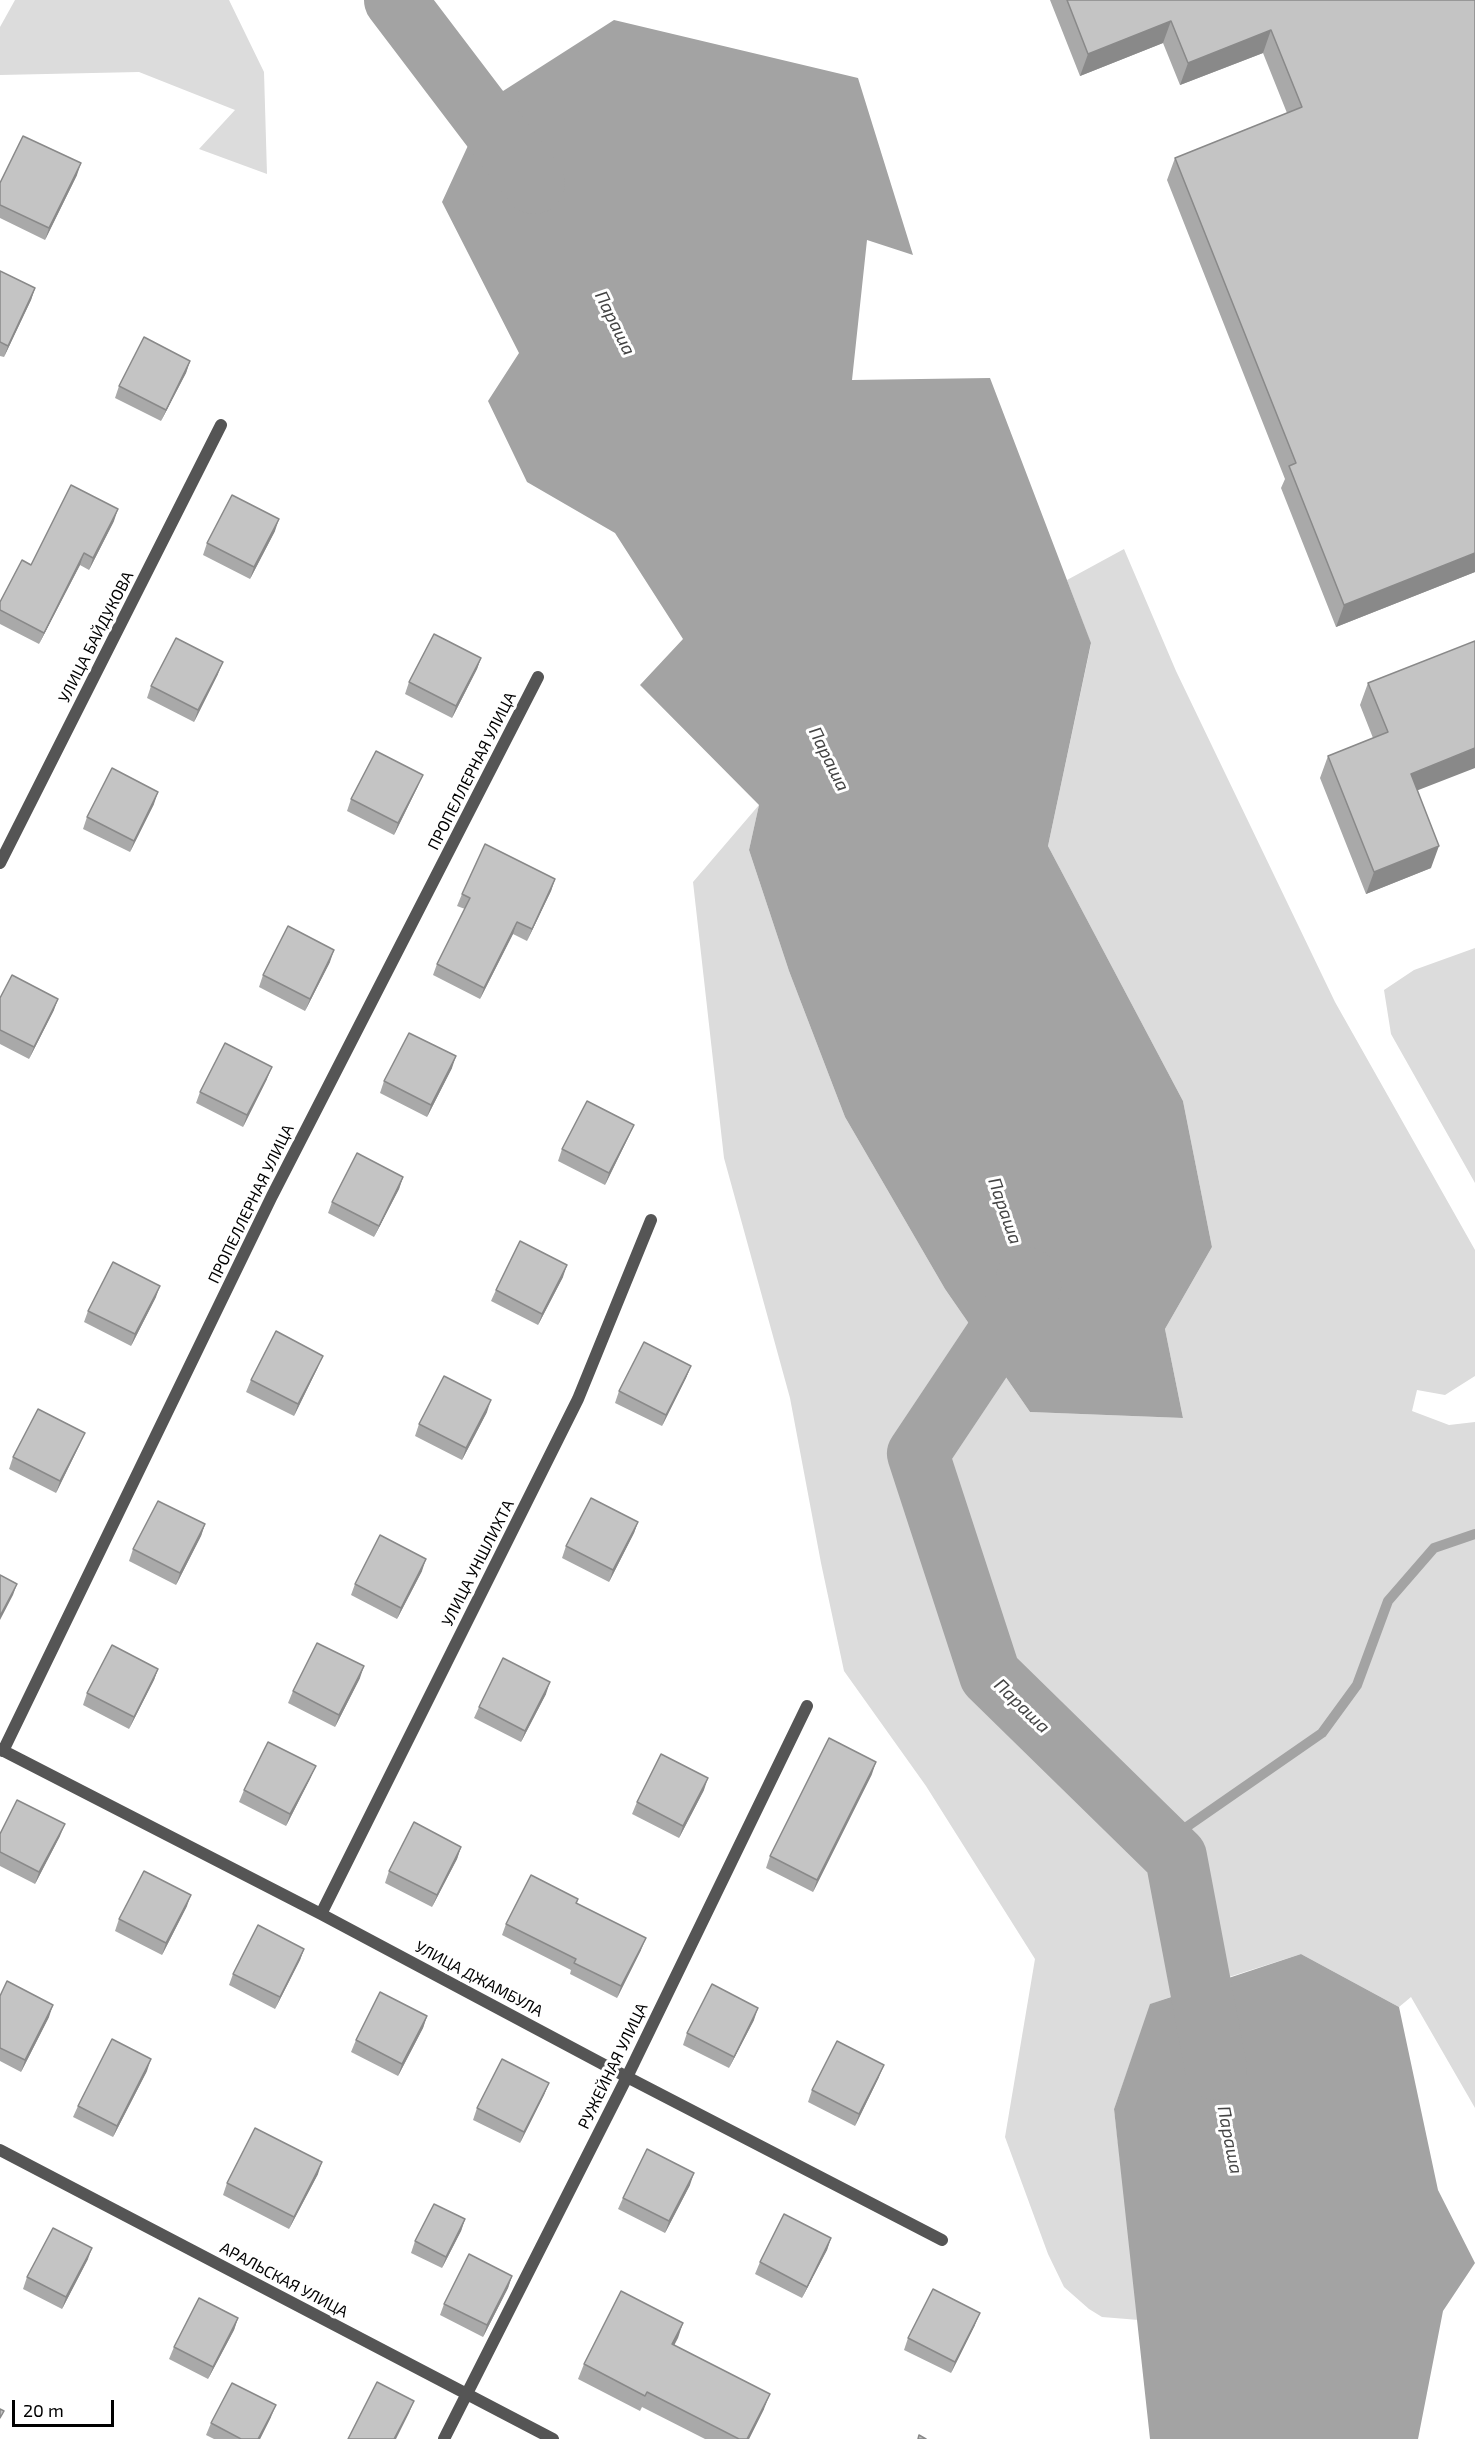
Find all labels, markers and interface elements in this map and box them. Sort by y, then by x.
water label: Параша [590,287,640,359]
street label: УЛИЦА БАЙДУКОВА [55,568,137,706]
street label: ПРОПЕЛЛЕРНАЯ УЛИЦА [424,689,520,853]
water label: Параша [804,723,854,795]
street label: ПРОПЕЛЛЕРНАЯ УЛИЦА [204,1121,298,1287]
water label: Параша [984,1175,1026,1247]
street label: УЛИЦА УНШЛИХТА [438,1497,518,1629]
water label: Параша [990,1674,1054,1738]
street label: УЛИЦА ДЖАМБУЛА [412,1937,546,2021]
street label: РУЖЕЙНАЯ УЛИЦА [574,2000,652,2132]
water label: Параша [1213,2104,1247,2176]
street label: АРАЛЬСКАЯ УЛИЦА [217,2238,351,2322]
scale bar [15,2388,117,2426]
text: 20 m [23,2399,64,2421]

